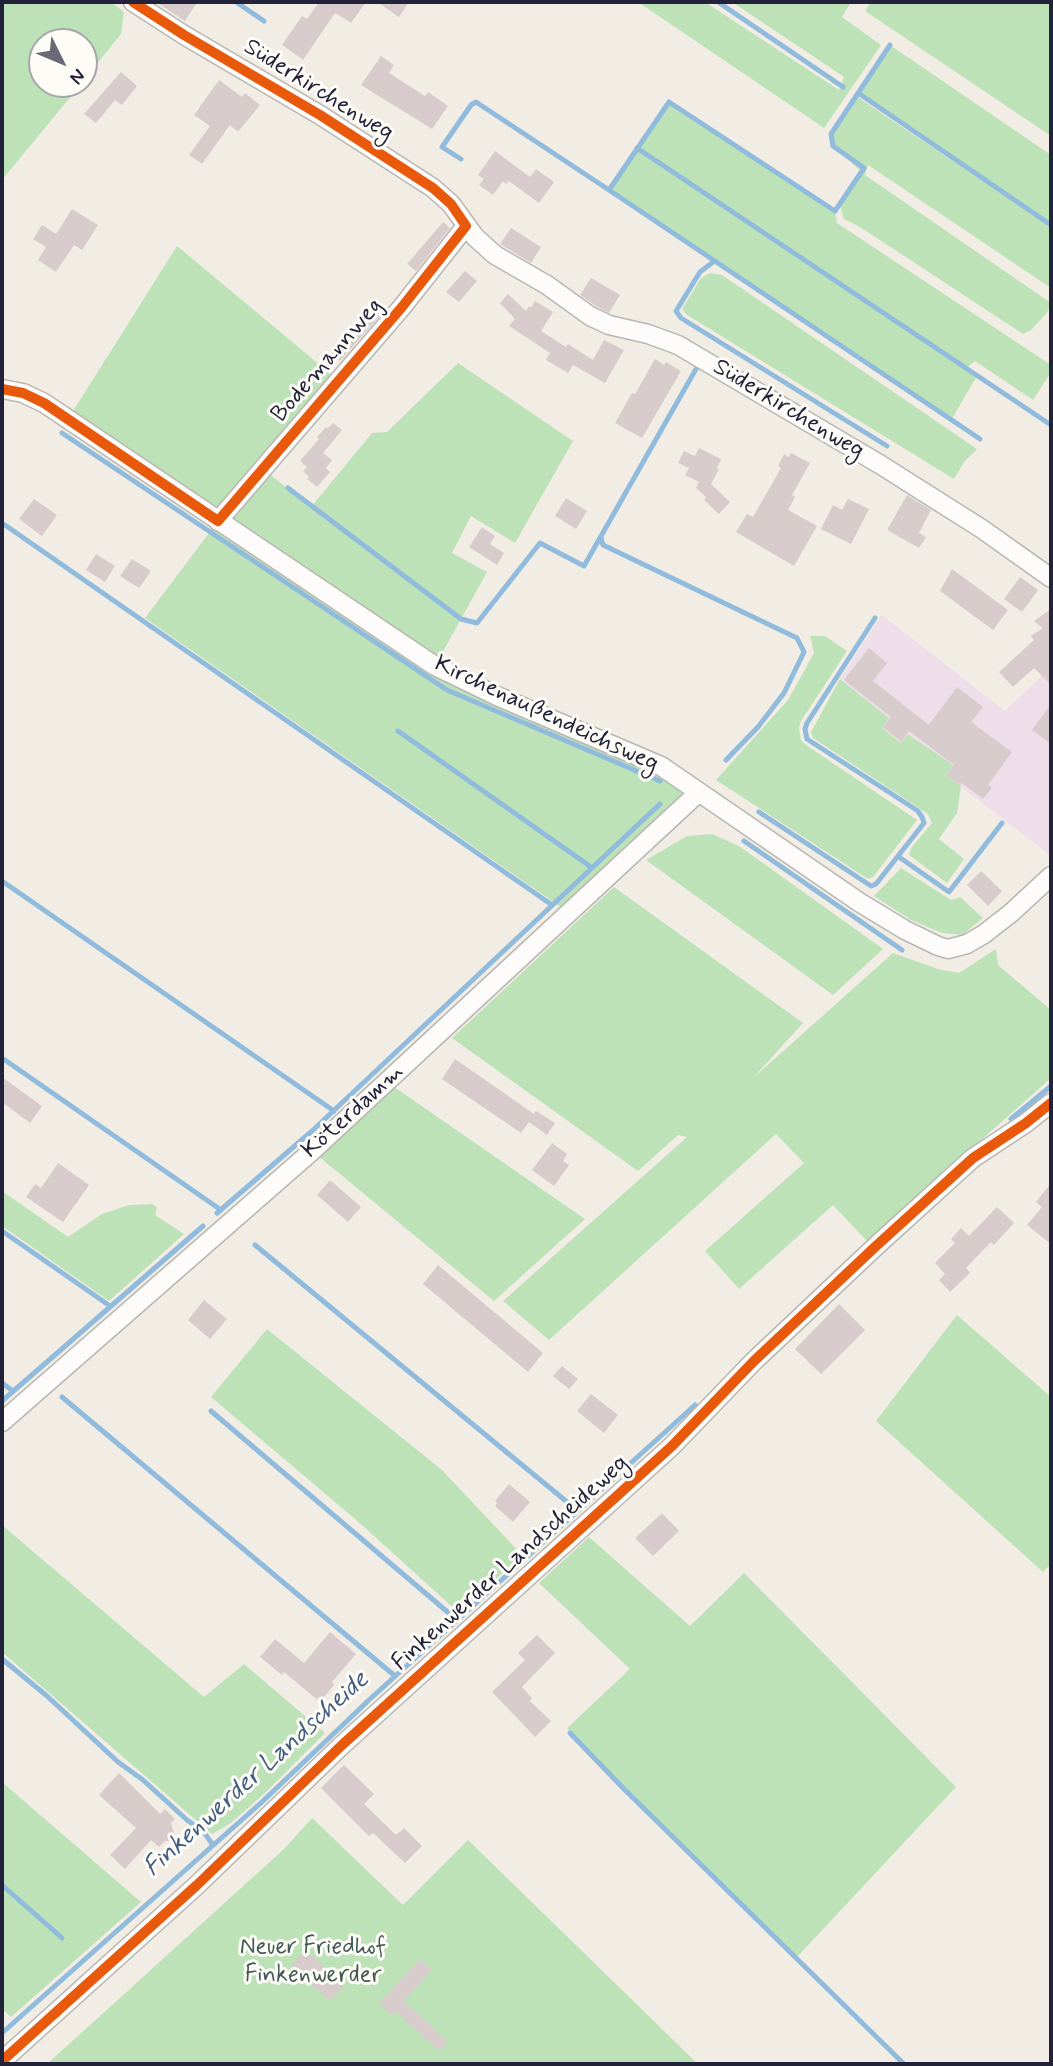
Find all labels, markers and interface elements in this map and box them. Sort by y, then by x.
north arrow [28,28,98,98]
street label: Süderkirchenweg [238,33,398,149]
text: N [64,63,91,89]
street label: Bodemannweg [266,293,390,429]
street label: Süderkirchenweg [707,354,869,466]
street label: Kirchenaußendeichsweg [429,650,663,780]
street label: Köterdamm [297,1059,411,1165]
street label: Finkenwerder Landscheideweg [387,1450,635,1678]
water label: Finkenwerder Landscheide [138,1666,376,1884]
park label: Neuer Friedhof Finkenwerder [240,1934,386,1990]

